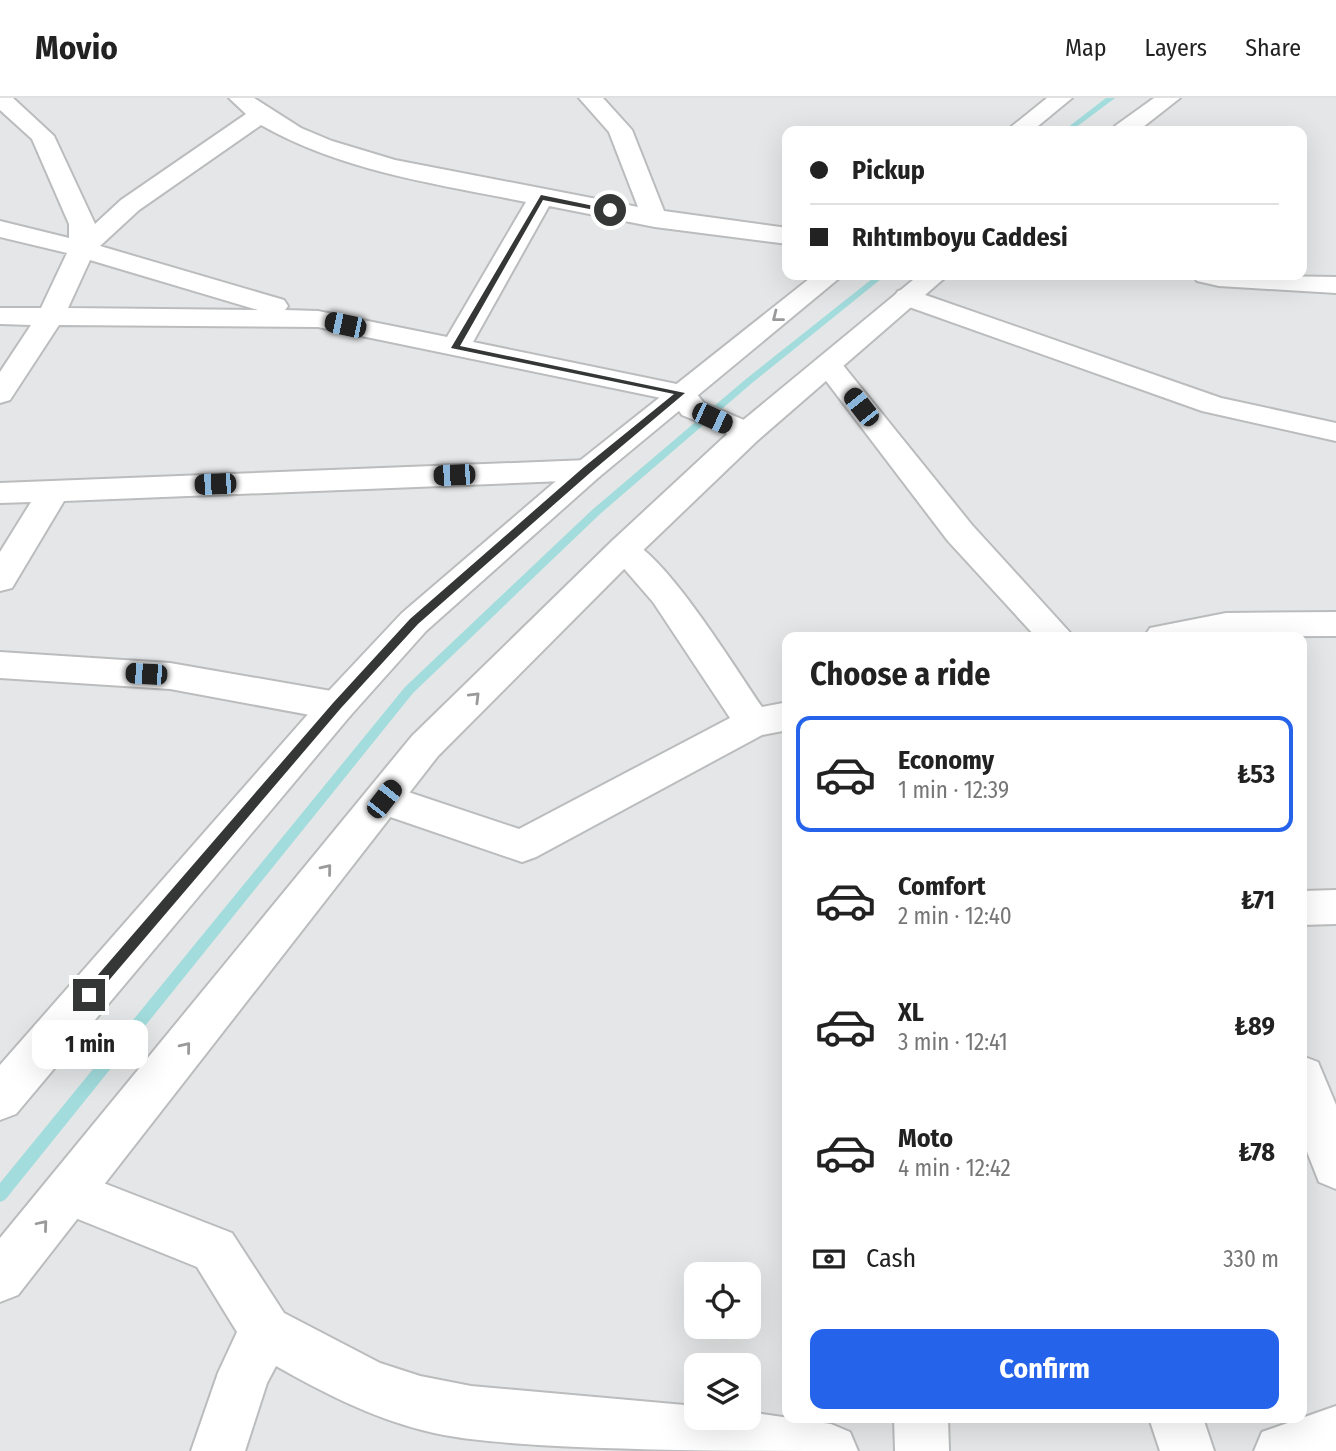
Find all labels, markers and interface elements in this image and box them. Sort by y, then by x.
text: Movio [35,28,118,68]
text: Map [1065,34,1107,62]
text: Layers [1145,34,1207,62]
text: Share [1245,34,1301,62]
text: Pickup [852,155,925,186]
route start [594,194,626,226]
text: Rıhtımboyu Caddesi [852,222,1068,253]
one-way arrow [772,309,785,321]
car [323,310,368,340]
car [840,384,883,430]
car [689,400,736,436]
car [433,464,476,486]
car [194,473,237,495]
text: Choose a ride [810,655,991,693]
car [125,662,168,686]
one-way arrow [467,692,480,705]
icon: car [814,743,877,806]
text: Economy [898,745,994,776]
text: ₺53 [1237,759,1275,790]
car [363,776,406,822]
text: 1 min · 12:39 [898,776,1009,804]
one-way arrow [319,864,332,877]
icon: car [814,869,877,932]
text: Comfort [898,871,986,902]
text: ₺71 [1241,885,1275,916]
text: 2 min · 12:40 [898,902,1012,930]
route end [73,979,105,1011]
icon: car [814,995,877,1058]
text: XL [898,997,924,1028]
text: ₺89 [1234,1011,1275,1042]
callout: 1 min [31,1020,147,1068]
text: 3 min · 12:41 [898,1028,1008,1056]
text: 1 min [65,1030,115,1058]
one-way arrow [177,1042,190,1055]
icon: car [814,1121,877,1184]
text: Moto [898,1123,953,1154]
text: ₺78 [1238,1137,1275,1168]
text: 4 min · 12:42 [898,1154,1011,1182]
one-way arrow [35,1220,48,1232]
icon: cash [810,1240,848,1278]
text: Cash [866,1243,916,1274]
text: 330 m [1223,1245,1279,1273]
map controls [684,1262,761,1430]
button: locate [684,1262,761,1339]
button: Confirm [810,1329,1279,1409]
button: layers [684,1353,761,1430]

